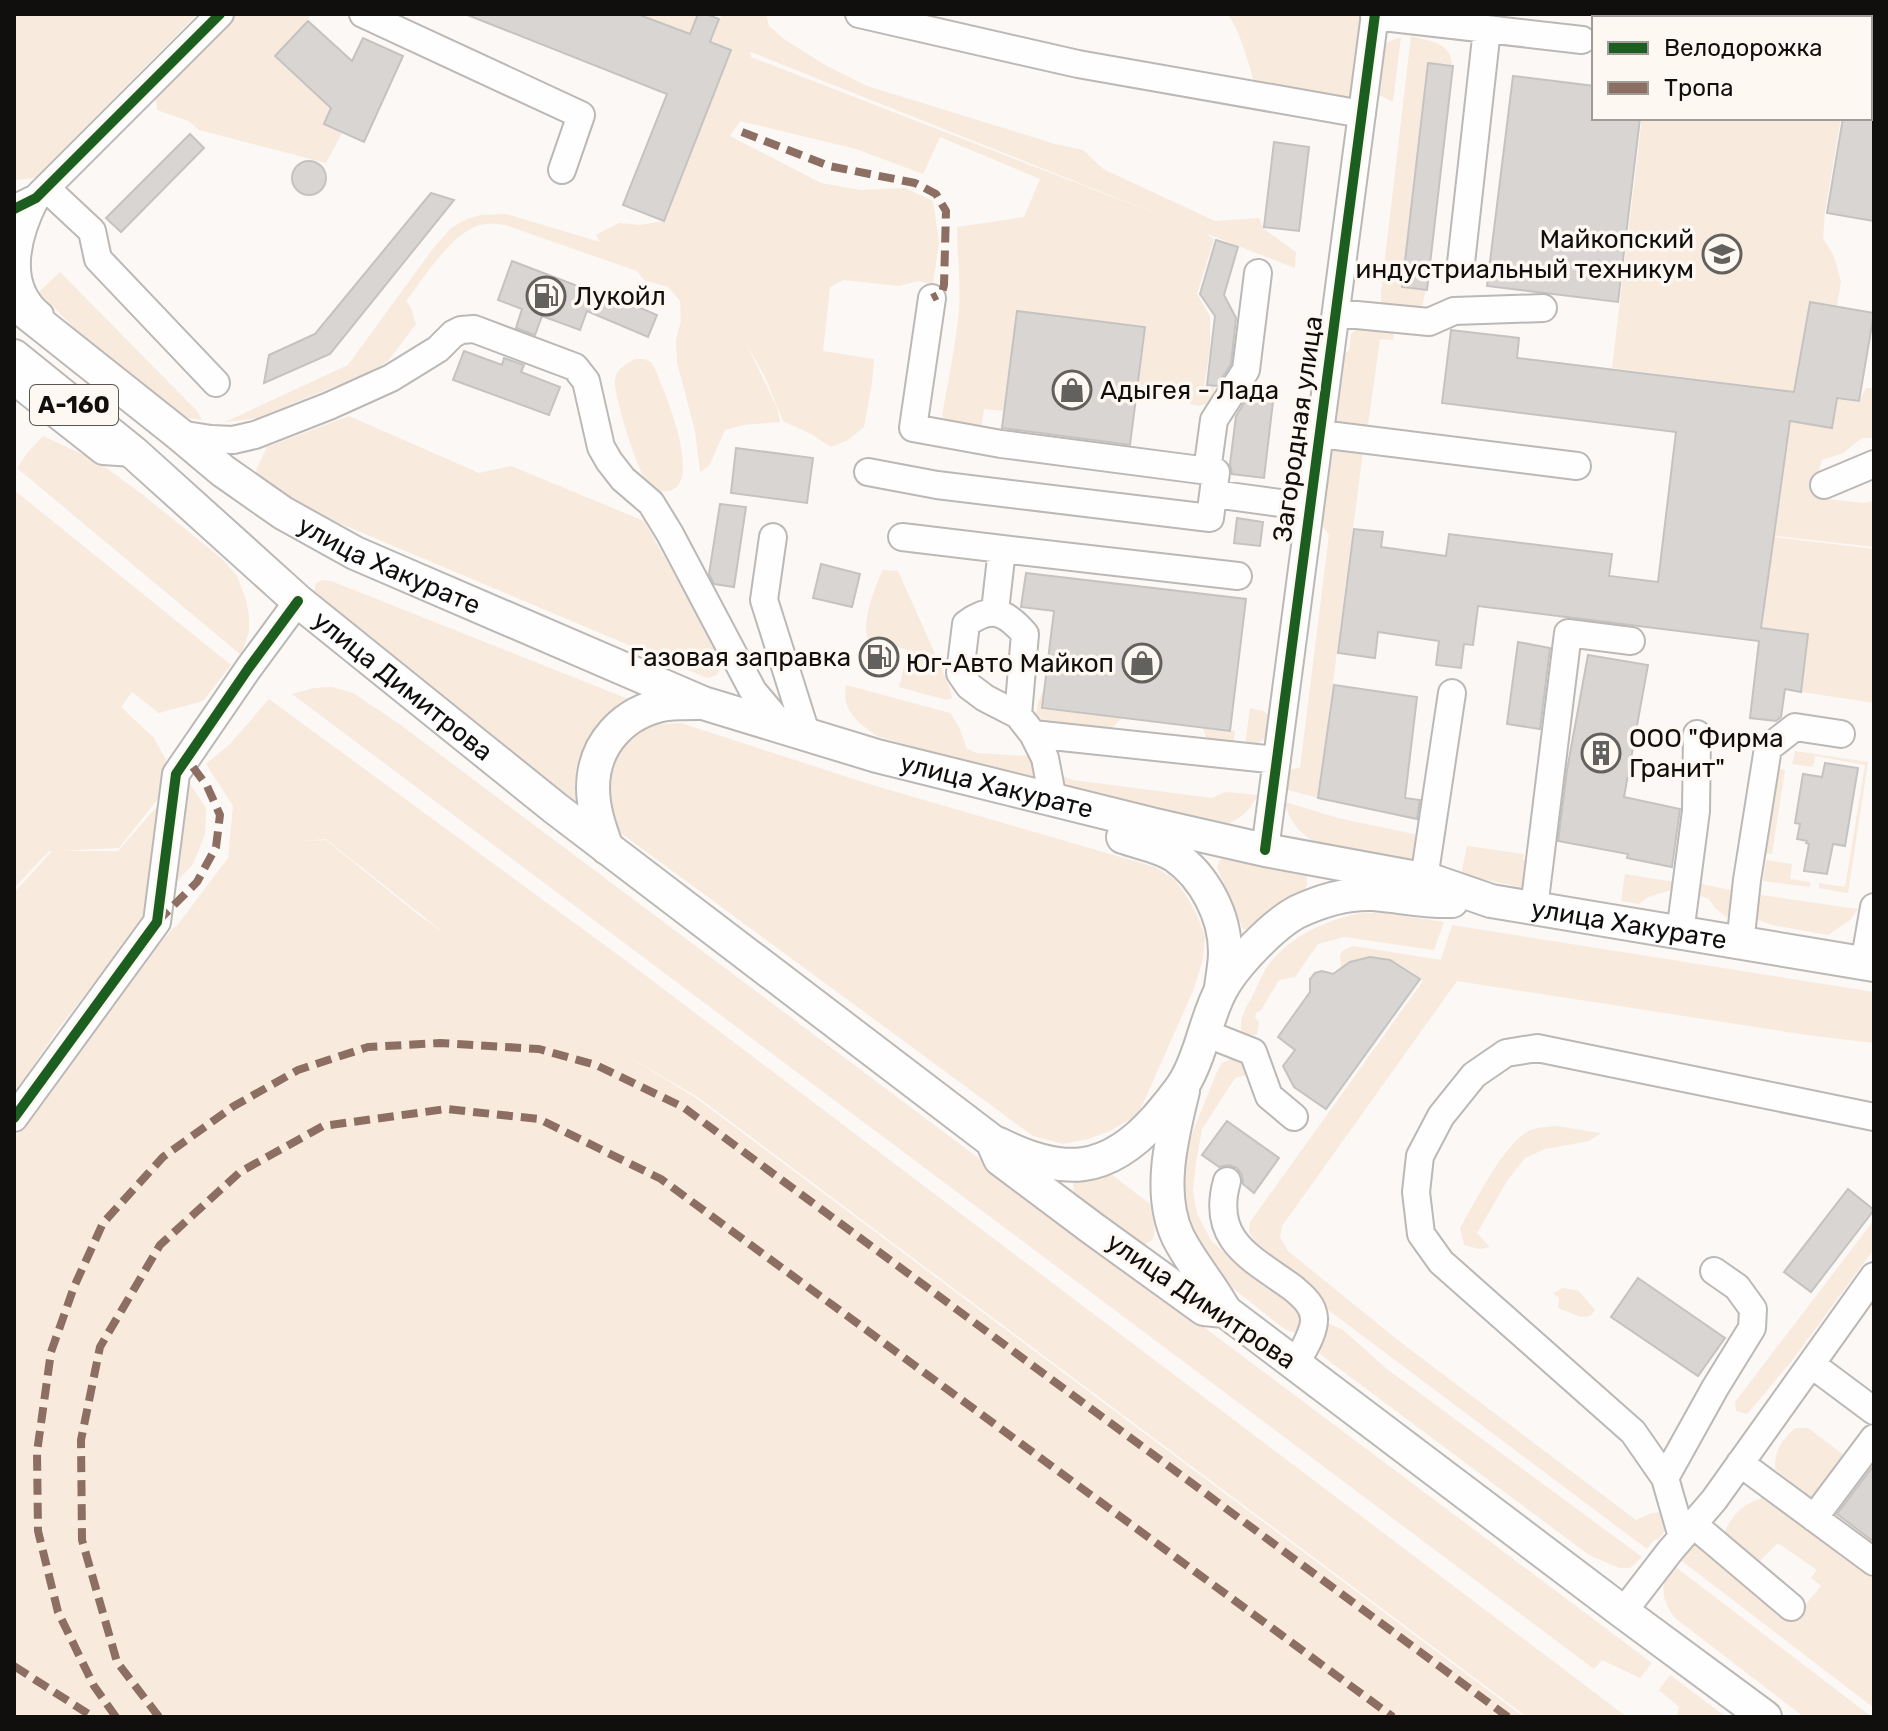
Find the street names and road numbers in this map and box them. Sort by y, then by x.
street label: Загородная улица [1267,314,1329,544]
road number: А-160 [30,385,118,425]
street label: улица Хакурате [293,509,485,621]
street label: улица Димитрова [307,604,499,767]
street label: улица Хакурате [897,747,1097,825]
street label: улица Хакурате [1529,892,1729,956]
street label: улица Димитрова [1100,1226,1302,1376]

